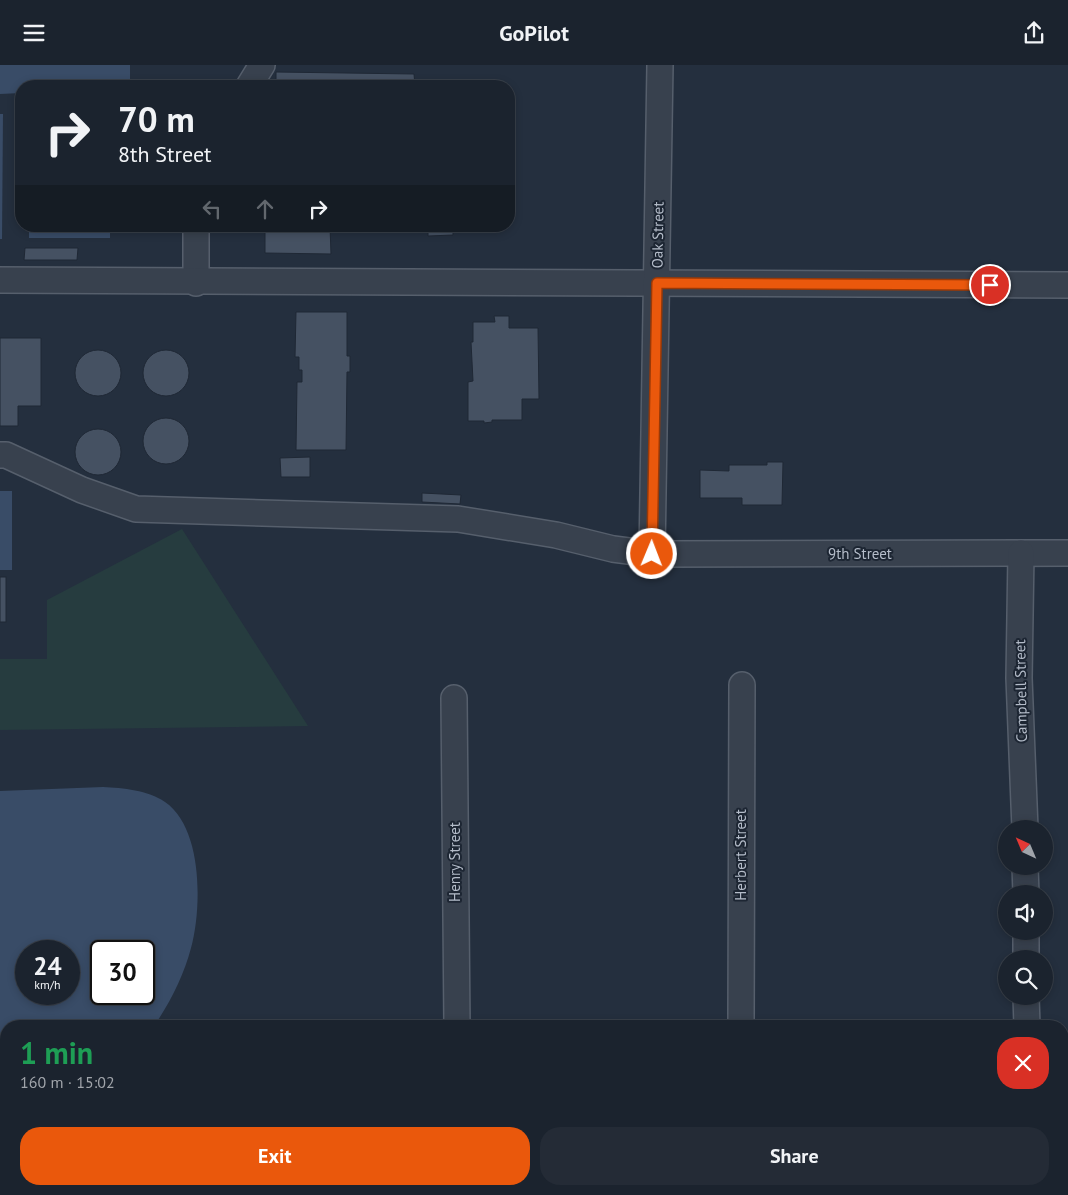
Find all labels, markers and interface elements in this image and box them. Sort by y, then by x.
icon: menu [20,19,48,47]
text: GoPilot [499,19,569,47]
icon: share [1020,19,1048,47]
text: 70 m [118,96,195,142]
icon: right [35,100,100,165]
text: 8th Street [118,140,212,168]
icon: left [198,195,226,223]
icon: ahead [251,195,279,223]
icon: right [304,195,332,223]
street label: Oak Street [647,201,668,269]
pin [969,264,1011,306]
icon: arrive [976,271,1004,299]
position arrow [625,527,677,579]
street label: 9th Street [828,544,892,563]
street label: Campbell Street [1010,639,1031,743]
street label: Herbert Street [731,809,750,901]
north arrow [998,820,1052,875]
map controls [998,820,1053,1005]
street label: Henry Street [445,822,464,902]
button: sound [998,885,1053,940]
speed limit sign: 30 [90,940,155,1005]
text: 24 [33,950,62,982]
button: search [998,950,1053,1005]
text: km/h [34,977,61,992]
text: 1 min [20,1033,93,1072]
button: close [997,1037,1049,1089]
text: 160 m · 15:02 [20,1072,115,1092]
button: Exit [20,1127,530,1185]
button: Share [540,1127,1049,1185]

